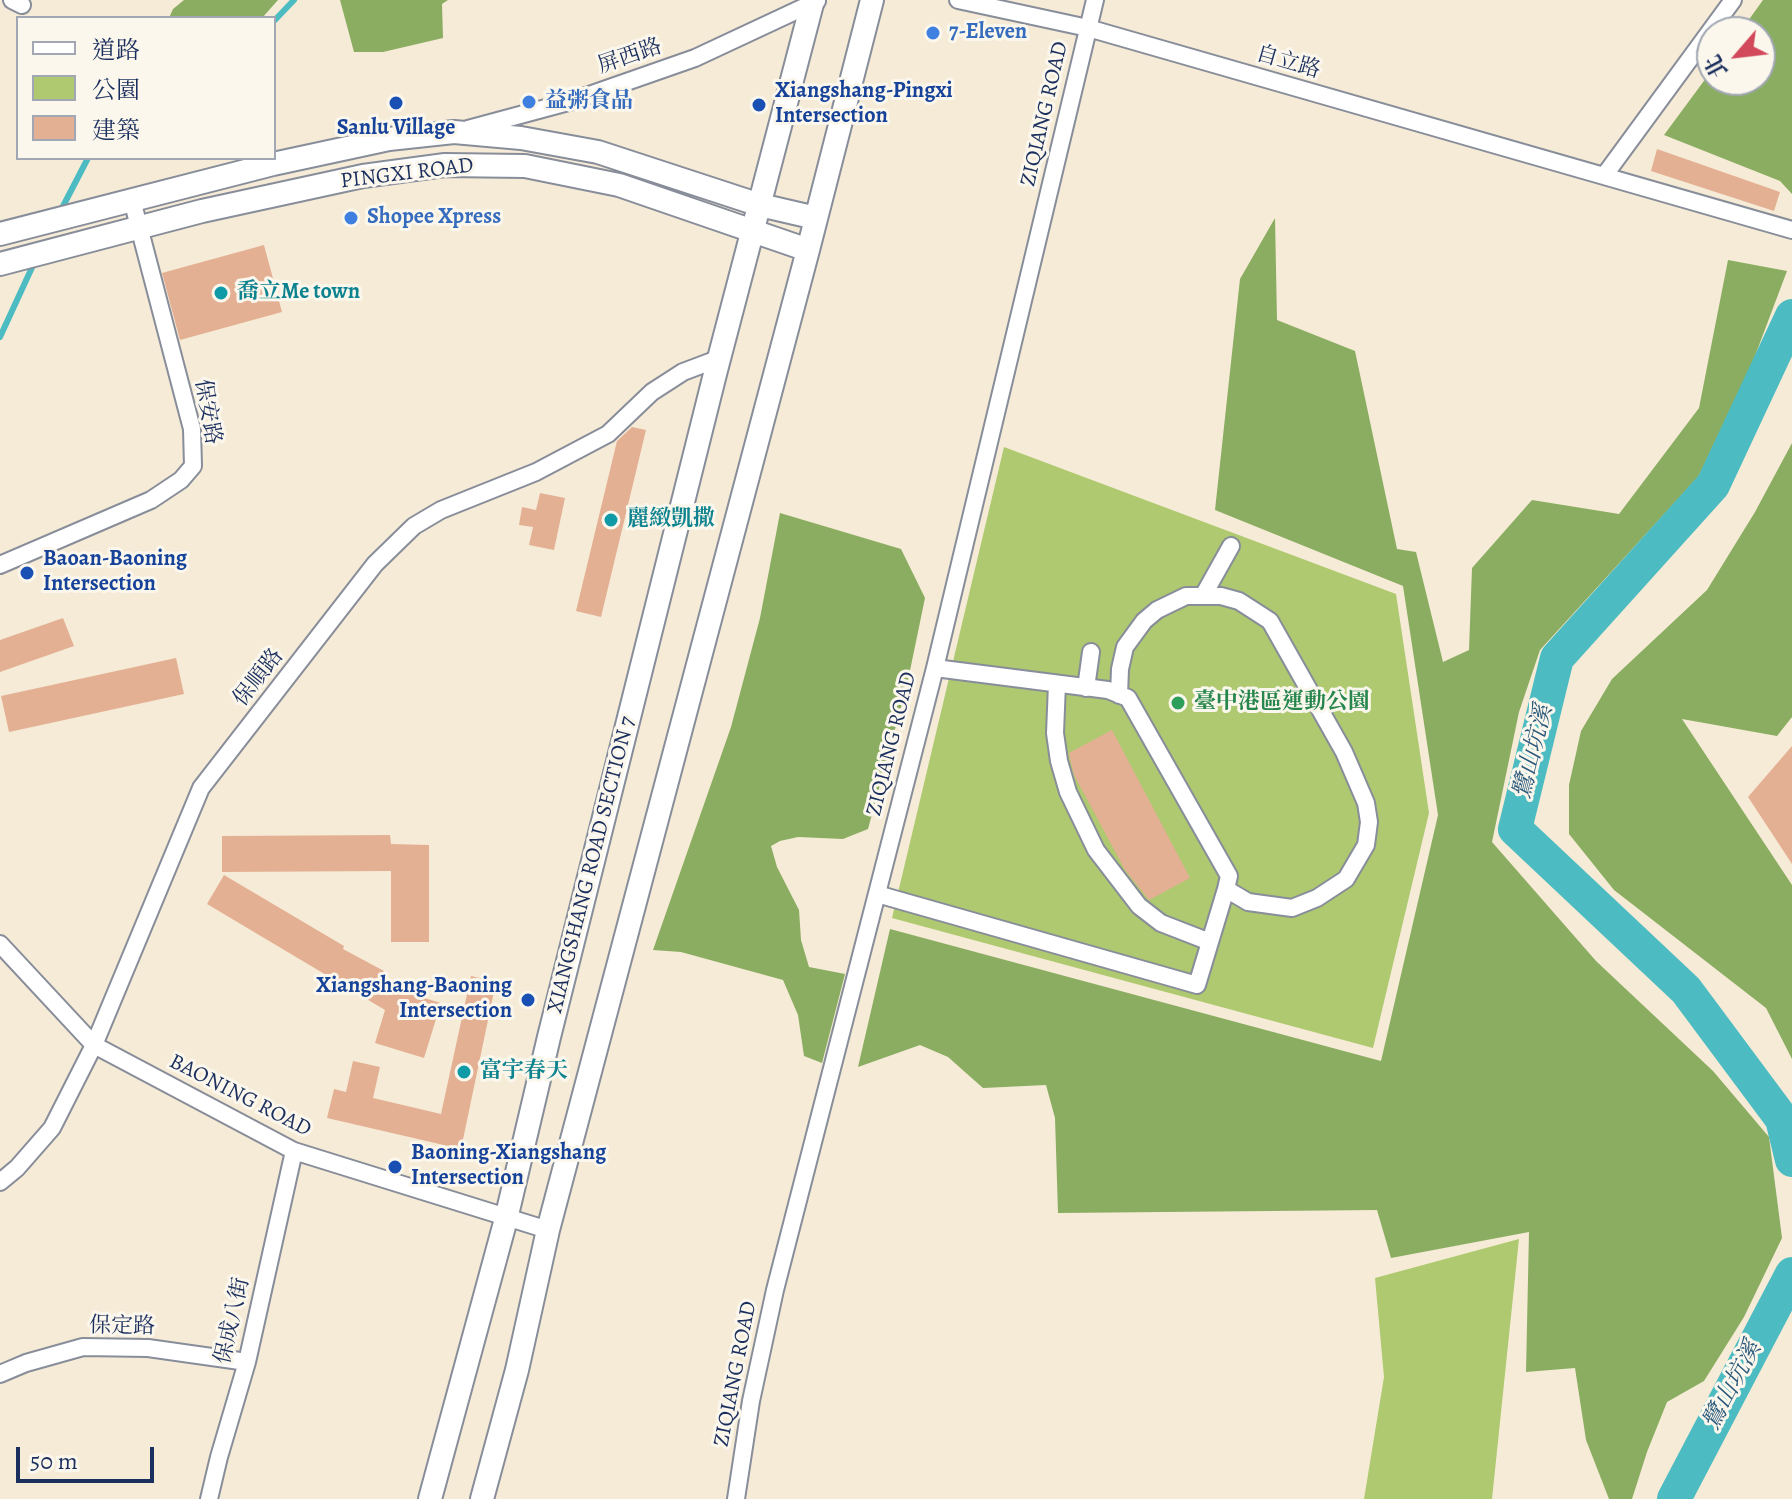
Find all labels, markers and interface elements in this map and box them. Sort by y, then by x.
legend [16,16,276,160]
north arrow [1696,16,1776,96]
place label: 7-Eleven [949,20,1027,46]
marker: 7-Eleven [924,24,942,42]
text: 道路 [92,34,140,66]
street label: 屏西路 [595,34,665,80]
street label: ZIQIANG ROAD [1016,39,1074,189]
street label: 自立路 [1253,41,1323,85]
text: 北 [1698,50,1735,83]
text: 公園 [92,74,140,106]
place label: Xiangshang-Pingxi Intersection [775,79,953,130]
place label: 益粥食品 [545,89,633,115]
marker: 益粥食品 [520,93,538,111]
marker: Sanlu Village [387,94,405,112]
marker: Xiangshang-Pingxi Intersection [750,96,768,114]
text: 建築 [92,114,140,146]
place label: Sanlu Village [337,116,455,142]
street label: PINGXI ROAD [339,153,475,195]
place label: Shopee Xpress [367,205,501,231]
marker: Shopee Xpress [342,209,360,227]
place label: 喬立Me town [237,280,360,306]
marker: 喬立Me town [212,284,230,302]
street label: 保安路 [188,377,226,447]
place label: 麗緻凱撒 [627,507,715,533]
marker: 麗緻凱撒 [602,511,620,529]
place label: Baoan-Baoning Intersection [43,547,187,598]
marker: Baoan-Baoning Intersection [18,564,36,582]
street label: 保順路 [228,644,290,712]
street label: ZIQIANG ROAD [861,669,923,819]
place label: 臺中港區運動公園 [1194,690,1370,716]
marker: 臺中港區運動公園 [1169,694,1187,712]
water label: 鷺山坑溪 [1508,702,1560,802]
street label: XIANGSHANG ROAD SECTION 7 [542,714,642,1016]
place label: Xiangshang-Baoning Intersection [316,974,512,1026]
marker: Xiangshang-Baoning Intersection [519,991,537,1009]
street label: BAONING ROAD [164,1049,316,1143]
place label: 富宇春天 [480,1059,568,1085]
marker: 富宇春天 [455,1063,473,1081]
place label: Baoning-Xiangshang Intersection [411,1141,606,1192]
marker: Baoning-Xiangshang Intersection [386,1158,404,1176]
street label: 保成八街 [210,1275,256,1367]
street label: ZIQIANG ROAD [709,1299,763,1449]
street label: 保定路 [89,1313,155,1341]
water label: 鷺山坑溪 [1698,1337,1768,1435]
scale bar [20,1431,158,1481]
text: 50 m [30,1445,78,1477]

